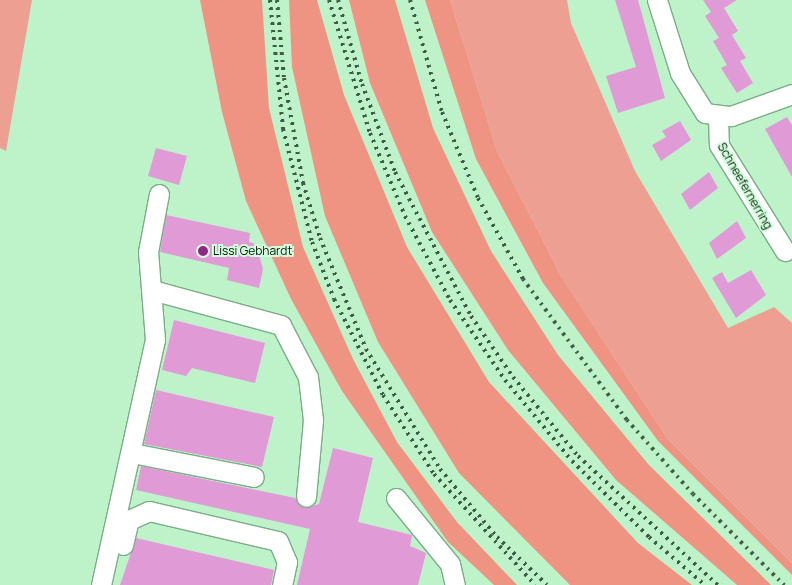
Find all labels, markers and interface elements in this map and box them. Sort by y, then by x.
street label: Schneefernerring [714,140,776,232]
place label: Lissi Gebhardt [213,244,292,258]
marker: Lissi Gebhardt [197,245,209,257]

